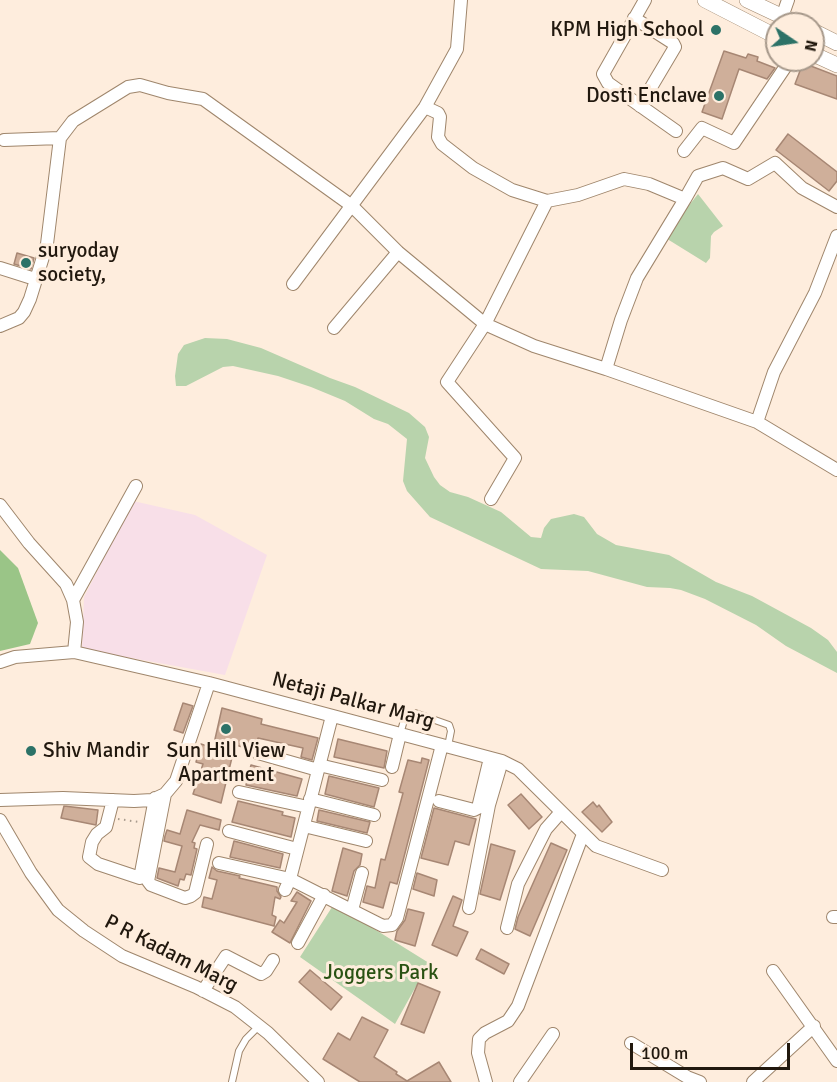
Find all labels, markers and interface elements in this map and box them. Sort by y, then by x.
north arrow [765,12,825,72]
place label: KPM High School [550,17,704,43]
marker: KPM High School [709,23,723,37]
text: N [800,38,822,53]
place label: Dosti Enclave [586,83,707,109]
marker: Dosti Enclave [712,89,726,103]
place label: suryoday society, [38,238,119,288]
marker: suryoday society, [19,256,33,270]
street label: Netaji Palkar Marg [269,667,437,735]
marker: Sun Hill View Apartment [219,722,233,736]
place label: Shiv Mandir [43,738,149,764]
place label: Sun Hill View Apartment [167,738,285,788]
marker: Shiv Mandir [24,744,38,758]
street label: P R Kadam Marg [100,910,242,998]
park label: Joggers Park [324,960,438,986]
scale bar [633,1031,794,1069]
text: 100 m [641,1042,688,1064]

